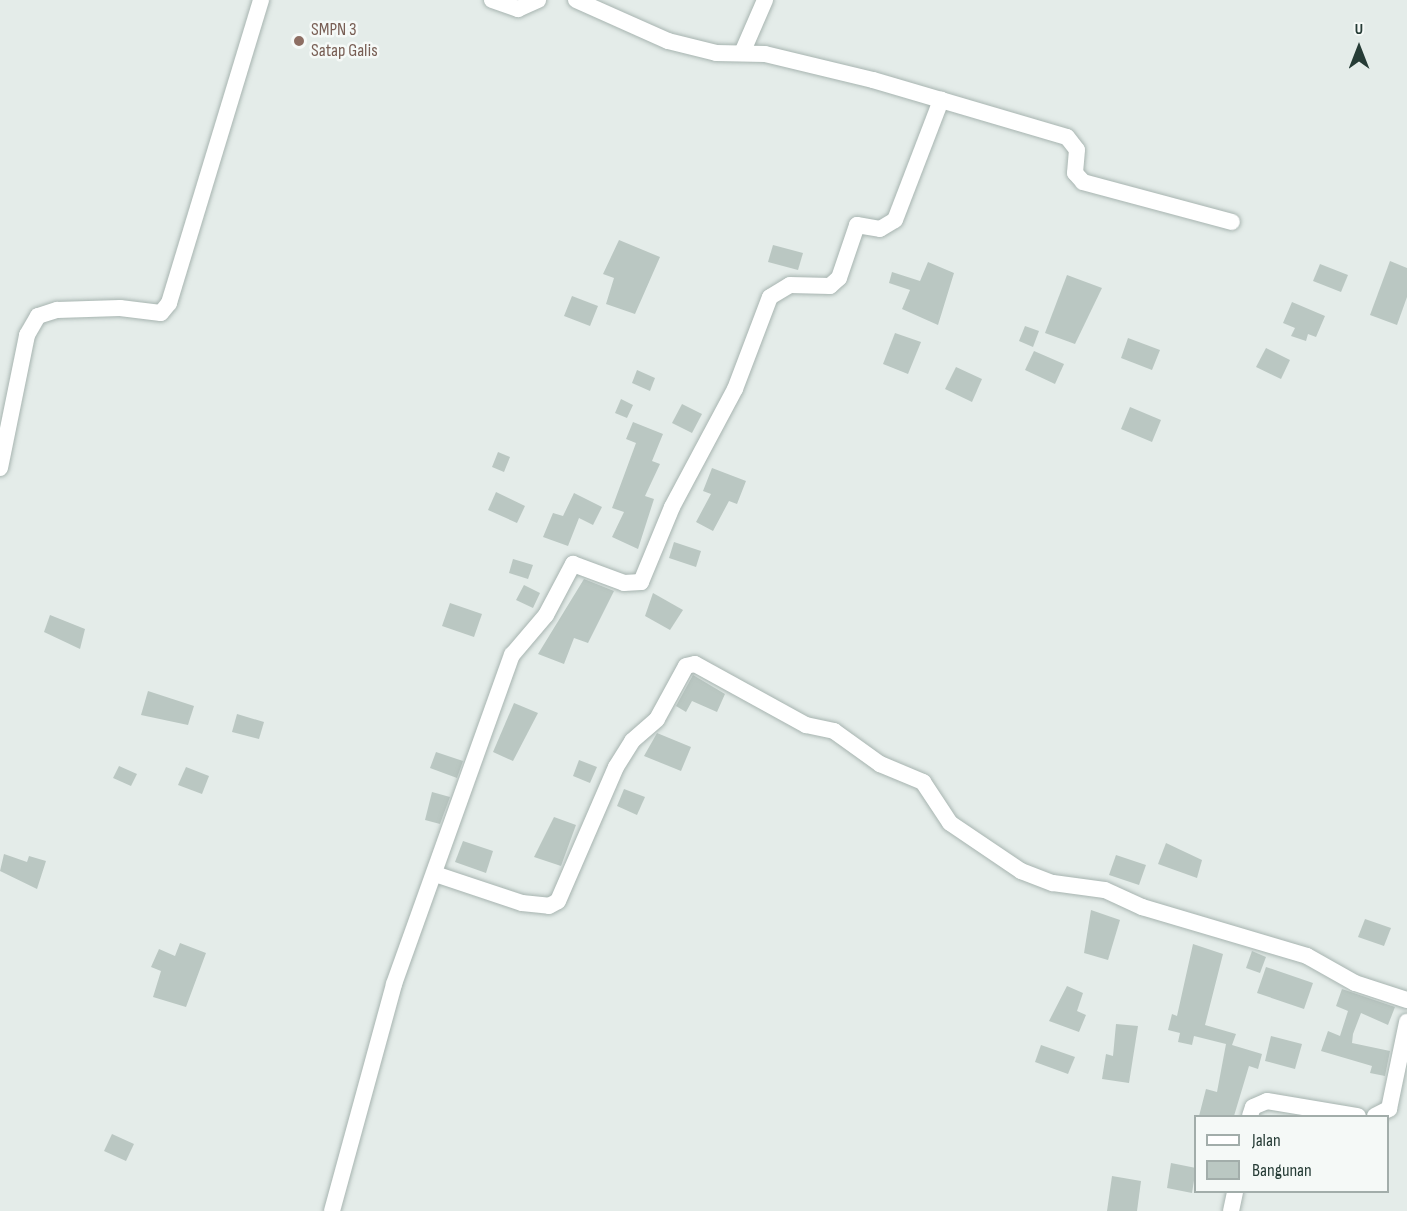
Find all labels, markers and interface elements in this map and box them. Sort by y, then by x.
north arrow [1329,18,1389,78]
place label: SMPN 3 Satap Galis [311,20,378,63]
text: U [1355,20,1363,39]
marker: SMPN 3 Satap Galis [292,34,306,48]
legend [1194,1115,1389,1193]
text: Jalan [1252,1130,1281,1151]
text: Bangunan [1252,1160,1312,1181]

